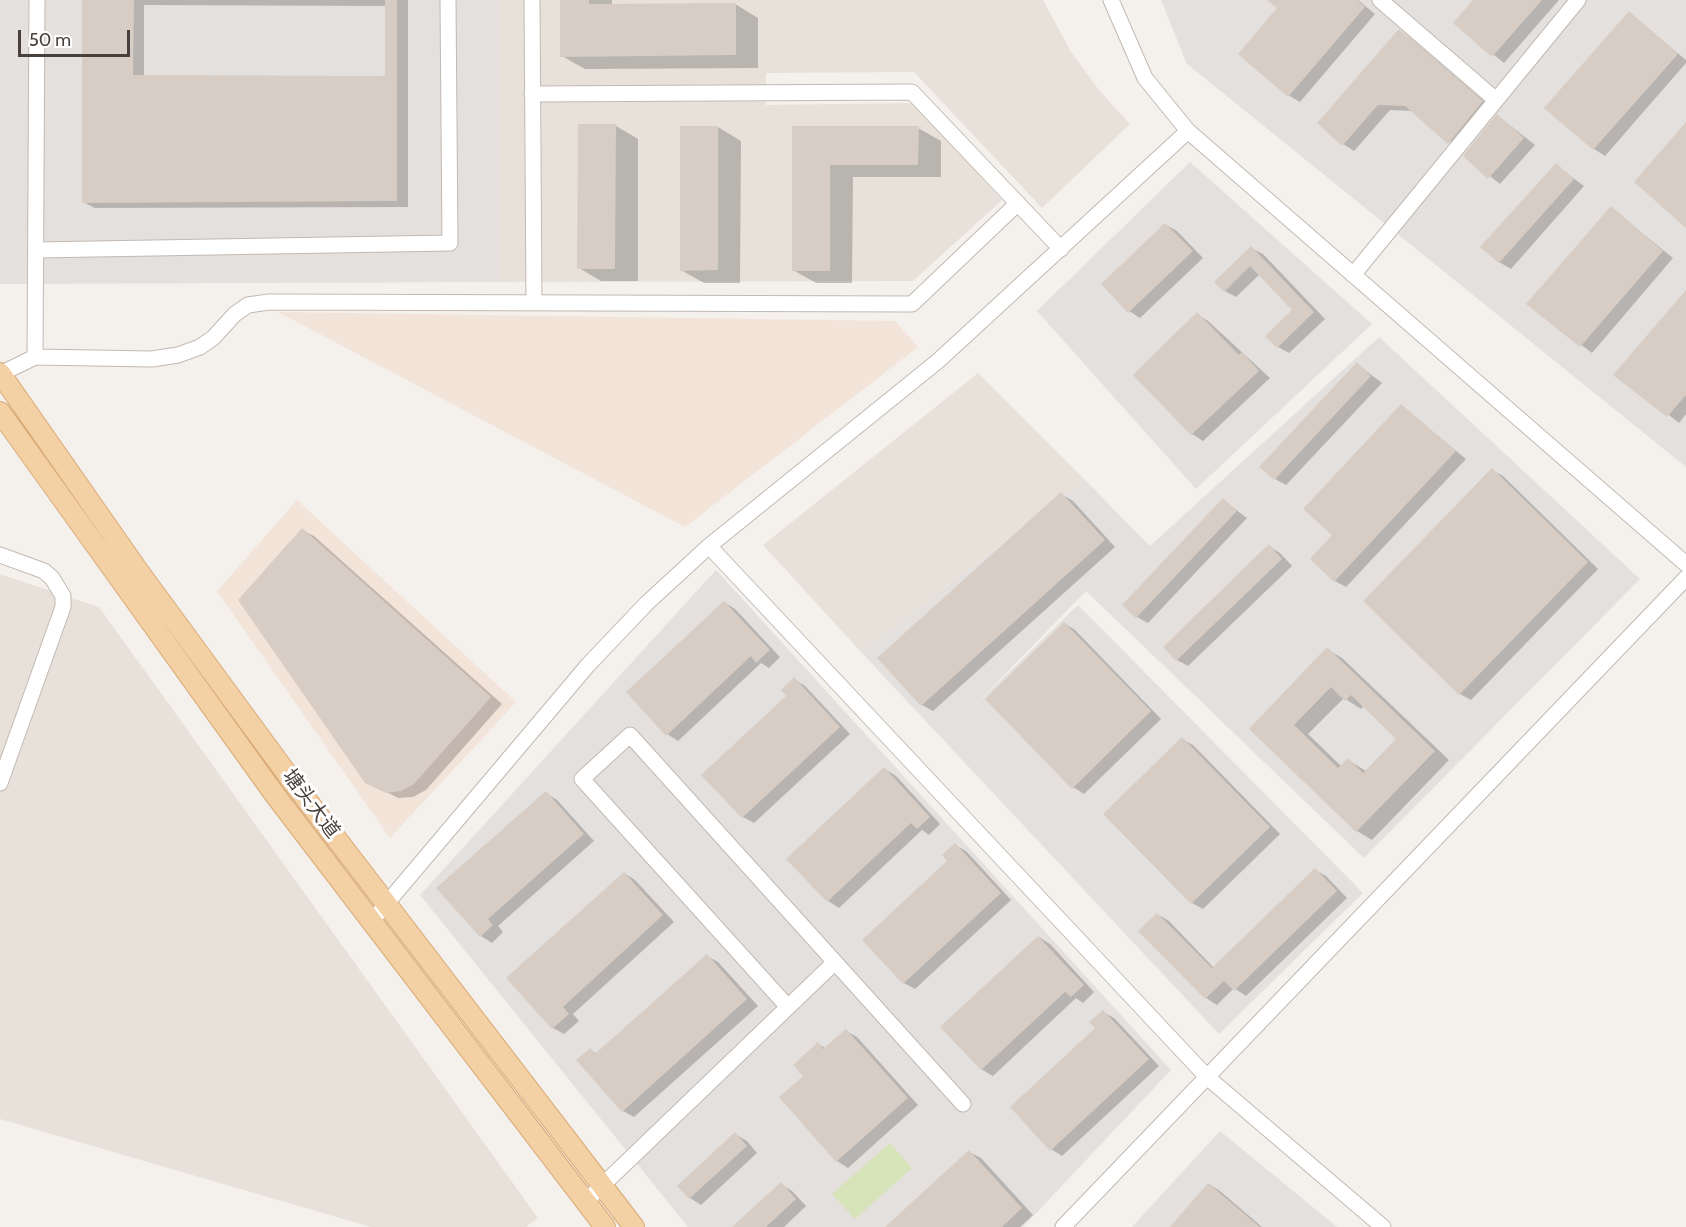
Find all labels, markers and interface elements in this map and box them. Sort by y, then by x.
scale bar [21,18,134,56]
text: 50 m [29,29,71,51]
street label: 塘头大道 [277,765,345,843]

